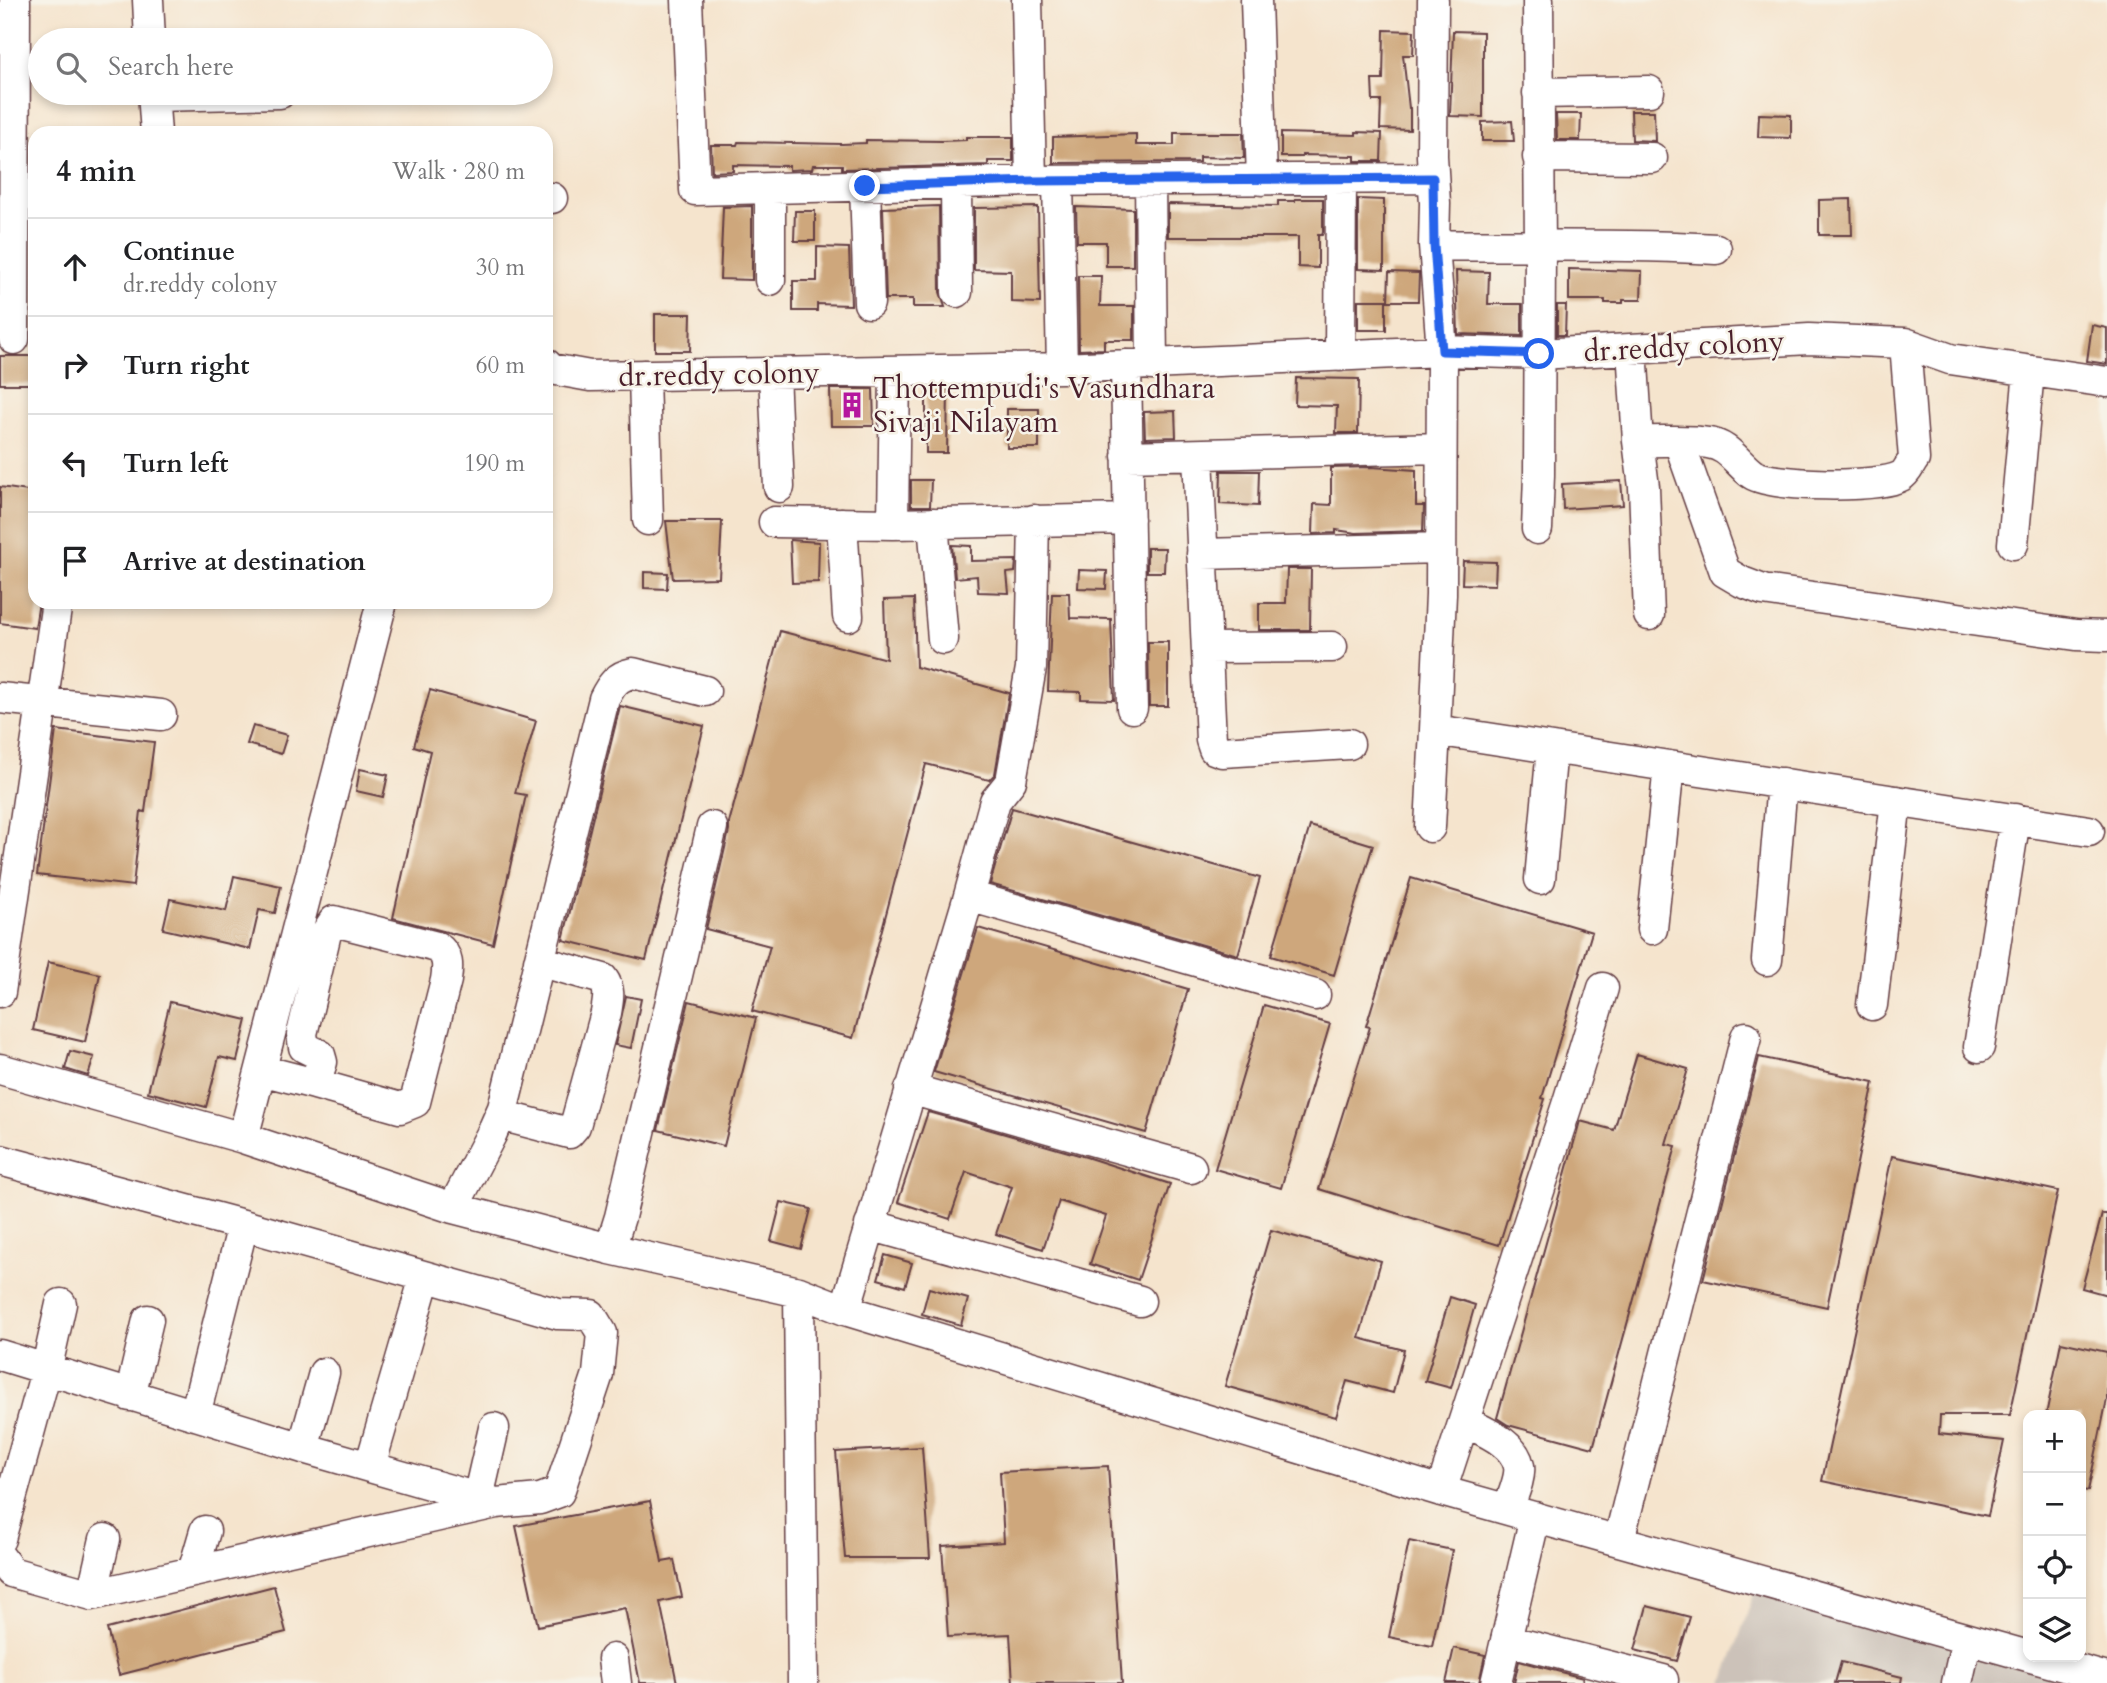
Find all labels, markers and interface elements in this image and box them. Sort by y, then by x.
search box [28,28,553,105]
icon: search [52,48,90,86]
text: Search here [108,49,234,84]
text: 4 min [56,151,136,192]
text: Walk · 280 m [392,156,525,187]
route end [849,170,880,201]
text: Continue [123,234,235,269]
icon: ahead [56,248,94,286]
text: 30 m [476,252,525,283]
text: dr.reddy colony [123,269,278,300]
street label: dr.reddy colony [1582,321,1786,372]
route start [1523,338,1554,369]
icon: right [56,346,94,384]
text: Turn right [123,348,250,383]
text: 60 m [476,350,525,381]
street label: dr.reddy colony [618,352,820,397]
place label: Thottempudi's Vasundhara Sivaji Nilayam [873,368,1215,443]
building icon: Thottempudi's Vasundhara Sivaji Nilayam [837,390,867,420]
icon: left [56,444,94,482]
text: Turn left [123,446,228,481]
text: 190 m [464,448,525,479]
icon: arrive [56,542,94,580]
text: Arrive at destination [123,544,366,579]
map controls [2023,1410,2086,1662]
button: + [2023,1410,2086,1473]
button: − [2023,1473,2086,1536]
button: locate [2023,1536,2086,1599]
button: layers [2023,1599,2086,1662]

